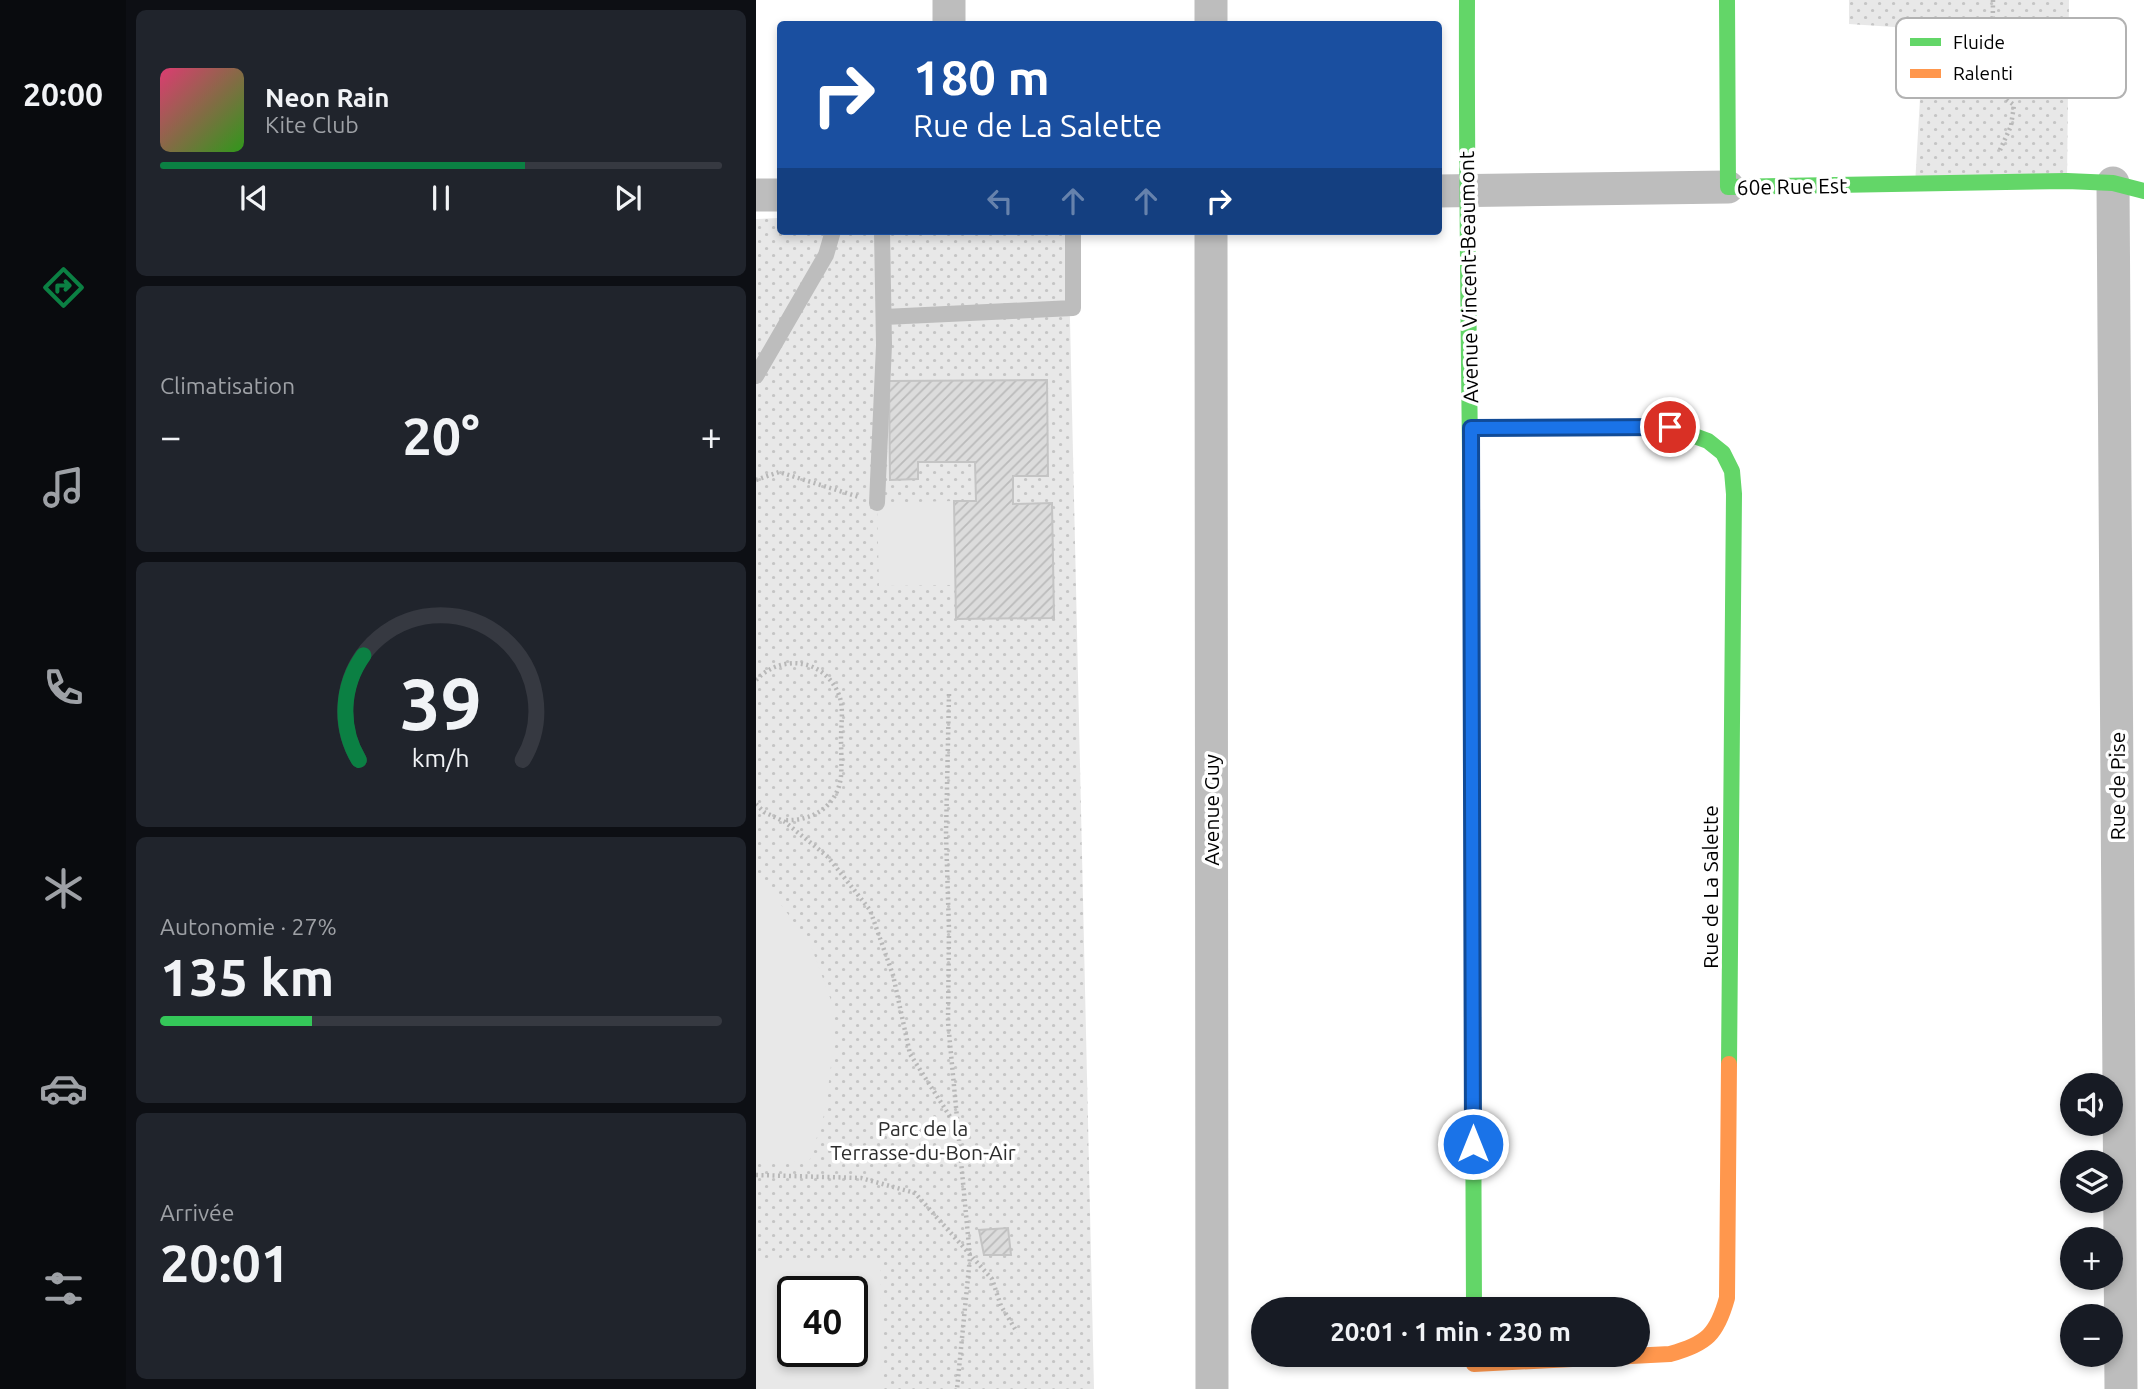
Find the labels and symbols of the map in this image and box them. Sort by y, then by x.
legend [1896,18,2126,98]
text: Fluide [1953,31,2005,53]
text: Ralenti [1953,62,2013,84]
street label: Avenue Vincent-Beaumont [1454,151,1482,403]
street label: 60e Rue Est [1736,173,1848,199]
pin [1640,397,1700,457]
street label: Rue de Pise [2105,732,2129,840]
street label: Avenue Guy [1199,754,1223,866]
street label: Rue de La Salette [1698,805,1722,969]
position arrow [1436,1107,1510,1181]
park label: Parc de la Terrasse-du-Bon-Air [830,1116,1016,1164]
speed limit sign: 40 [777,1276,868,1367]

